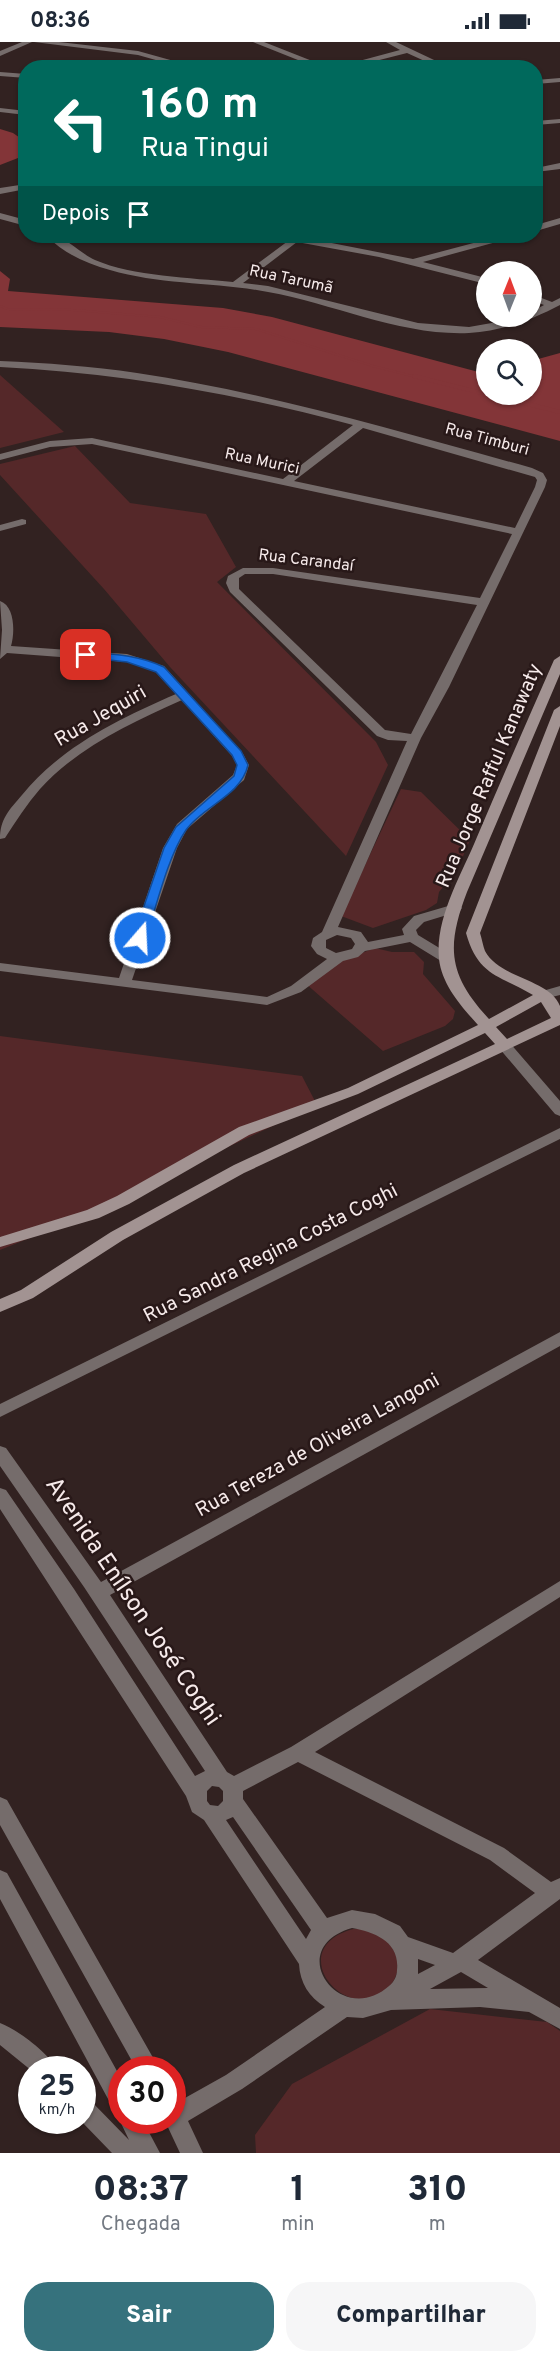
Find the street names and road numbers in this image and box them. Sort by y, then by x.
street label: Rua Tarumã [247,261,335,299]
street label: Rua Timburi [443,419,531,461]
street label: Rua Murici [223,444,301,480]
street label: Rua Carandaí [257,545,357,577]
street label: Rua Jorge Rafful Kanawaty [431,660,549,892]
street label: Rua Jequiri [50,680,152,754]
street label: Rua Sandra Regina Costa Coghi [139,1178,403,1330]
street label: Rua Tereza de Oliveira Langoni [191,1368,445,1524]
street label: Avenida Enílson José Coghi [37,1472,227,1732]

